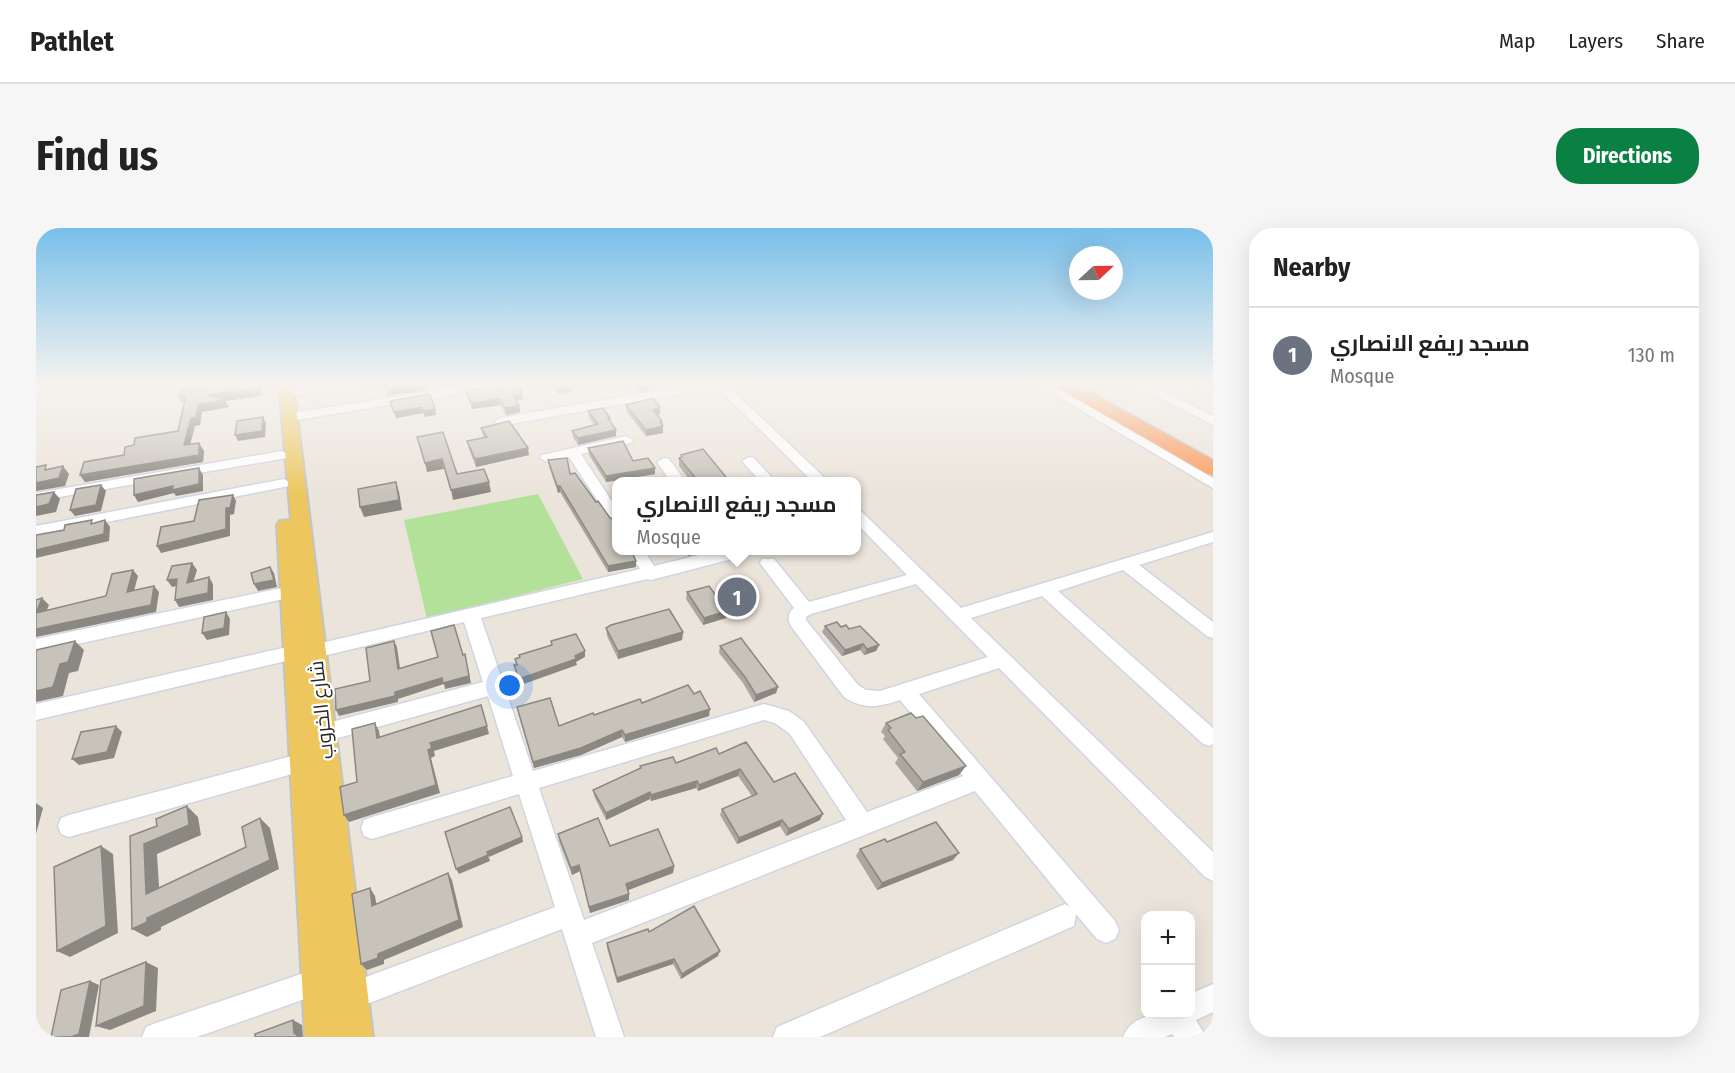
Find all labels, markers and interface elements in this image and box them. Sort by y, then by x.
text: Pathlet [30,25,114,58]
text: Map [1499,28,1535,54]
text: Layers [1568,28,1623,54]
text: Share [1656,28,1705,54]
button: Directions [1556,128,1699,184]
text: Find us [36,131,158,181]
north arrow [1069,246,1123,300]
text: Nearby [1273,252,1350,283]
text: مسجد ريفع الانصاري [1330,330,1530,357]
text: 1 [1288,343,1297,367]
text: 130 m [1628,343,1675,367]
text: Mosque [1330,364,1394,388]
popup [612,477,861,555]
text: مسجد ريفع الانصاري [637,491,836,518]
text: Mosque [637,525,701,549]
pin: 1 [718,574,756,620]
street label: شارع الخروب [304,659,340,761]
your location [495,671,524,700]
map controls [1141,911,1195,1019]
button: + [1141,911,1195,965]
button: − [1141,965,1195,1019]

